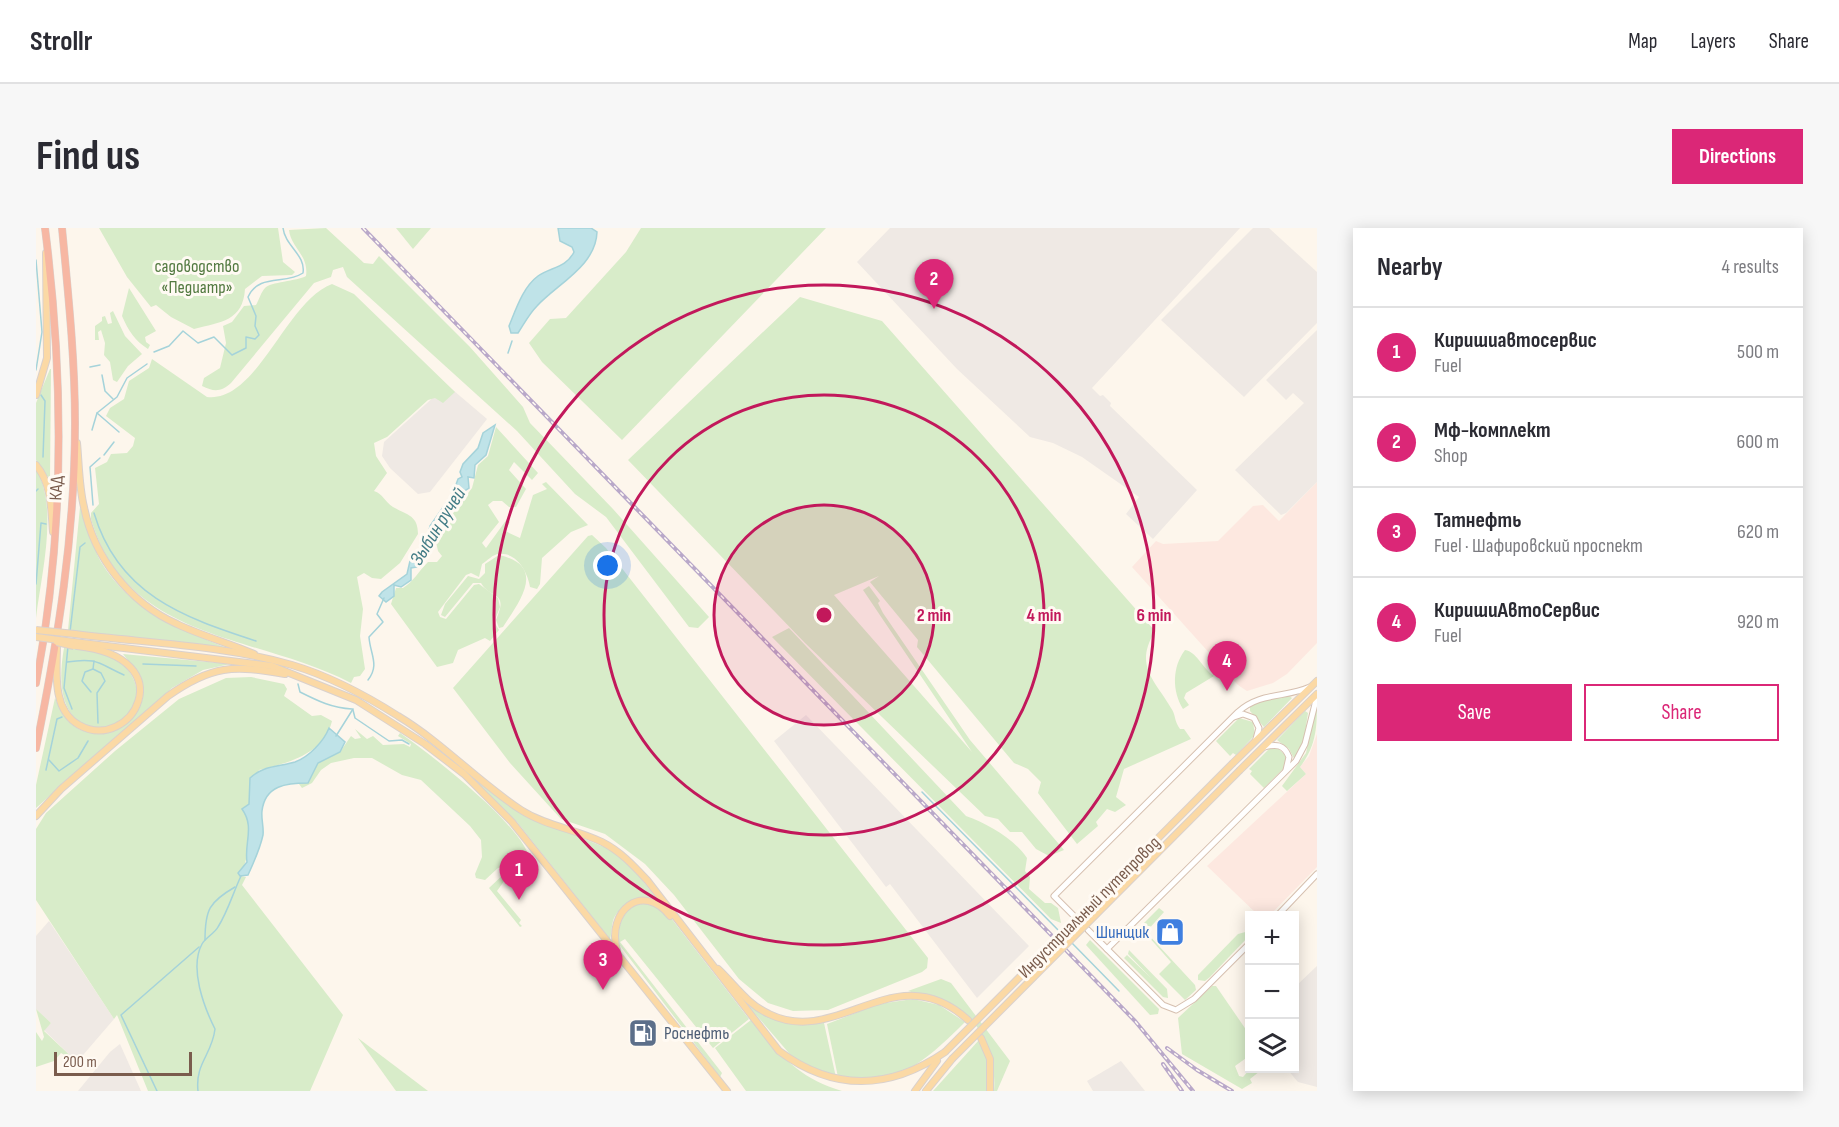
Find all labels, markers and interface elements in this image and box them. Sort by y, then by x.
text: Strollr [30,25,92,58]
text: Map [1628,29,1657,54]
text: Layers [1690,29,1736,54]
text: Share [1769,29,1809,54]
button: Directions [1672,129,1803,184]
text: Find us [36,131,140,182]
text: Nearby [1377,252,1443,283]
text: 4 results [1722,255,1779,279]
park label: садоводство «Педиатр» [155,256,239,298]
pin: 2 [914,260,954,309]
text: Киришиавтосервис [1434,327,1597,354]
text: 1 [1393,340,1400,364]
text: 500 m [1737,340,1779,364]
text: Fuel [1434,354,1462,378]
text: Мф-комплект [1434,417,1551,444]
text: 2 [1392,430,1401,454]
text: 600 m [1736,430,1779,454]
text: Shop [1434,444,1468,468]
street label: КАД [45,475,68,501]
water label: Зыбин ручей [405,483,472,570]
text: Татнефть [1434,507,1521,534]
text: 3 [1392,520,1401,544]
text: 620 m [1737,520,1779,544]
text: Fuel · Шафировский проспект [1434,534,1643,558]
your location [593,551,622,580]
text: КиришиАвтоСервис [1434,597,1600,624]
centre of rings [814,605,834,625]
text: 2 min [917,605,951,626]
text: 4 min [1027,605,1061,626]
text: 6 min [1137,605,1171,626]
text: 4 [1392,610,1401,634]
text: 920 m [1737,610,1779,634]
text: Fuel [1434,624,1462,648]
pin: 4 [1208,642,1246,691]
button: Save [1377,684,1572,741]
button: Share [1584,684,1779,741]
street label: Индустриальный путепровод [1014,832,1164,982]
pin: 1 [500,850,538,900]
map controls [1245,911,1299,1073]
button: + [1245,911,1299,965]
shop icon: Шинщик [1154,916,1186,948]
place label: Шинщик [1096,922,1149,943]
pin: 3 [584,940,622,990]
button: − [1245,965,1299,1019]
fuel station icon: Роснефть [627,1017,659,1049]
button: layers [1245,1019,1299,1073]
place label: Роснефть [664,1023,729,1044]
scale bar [54,1049,192,1076]
text: 200 m [63,1053,97,1072]

